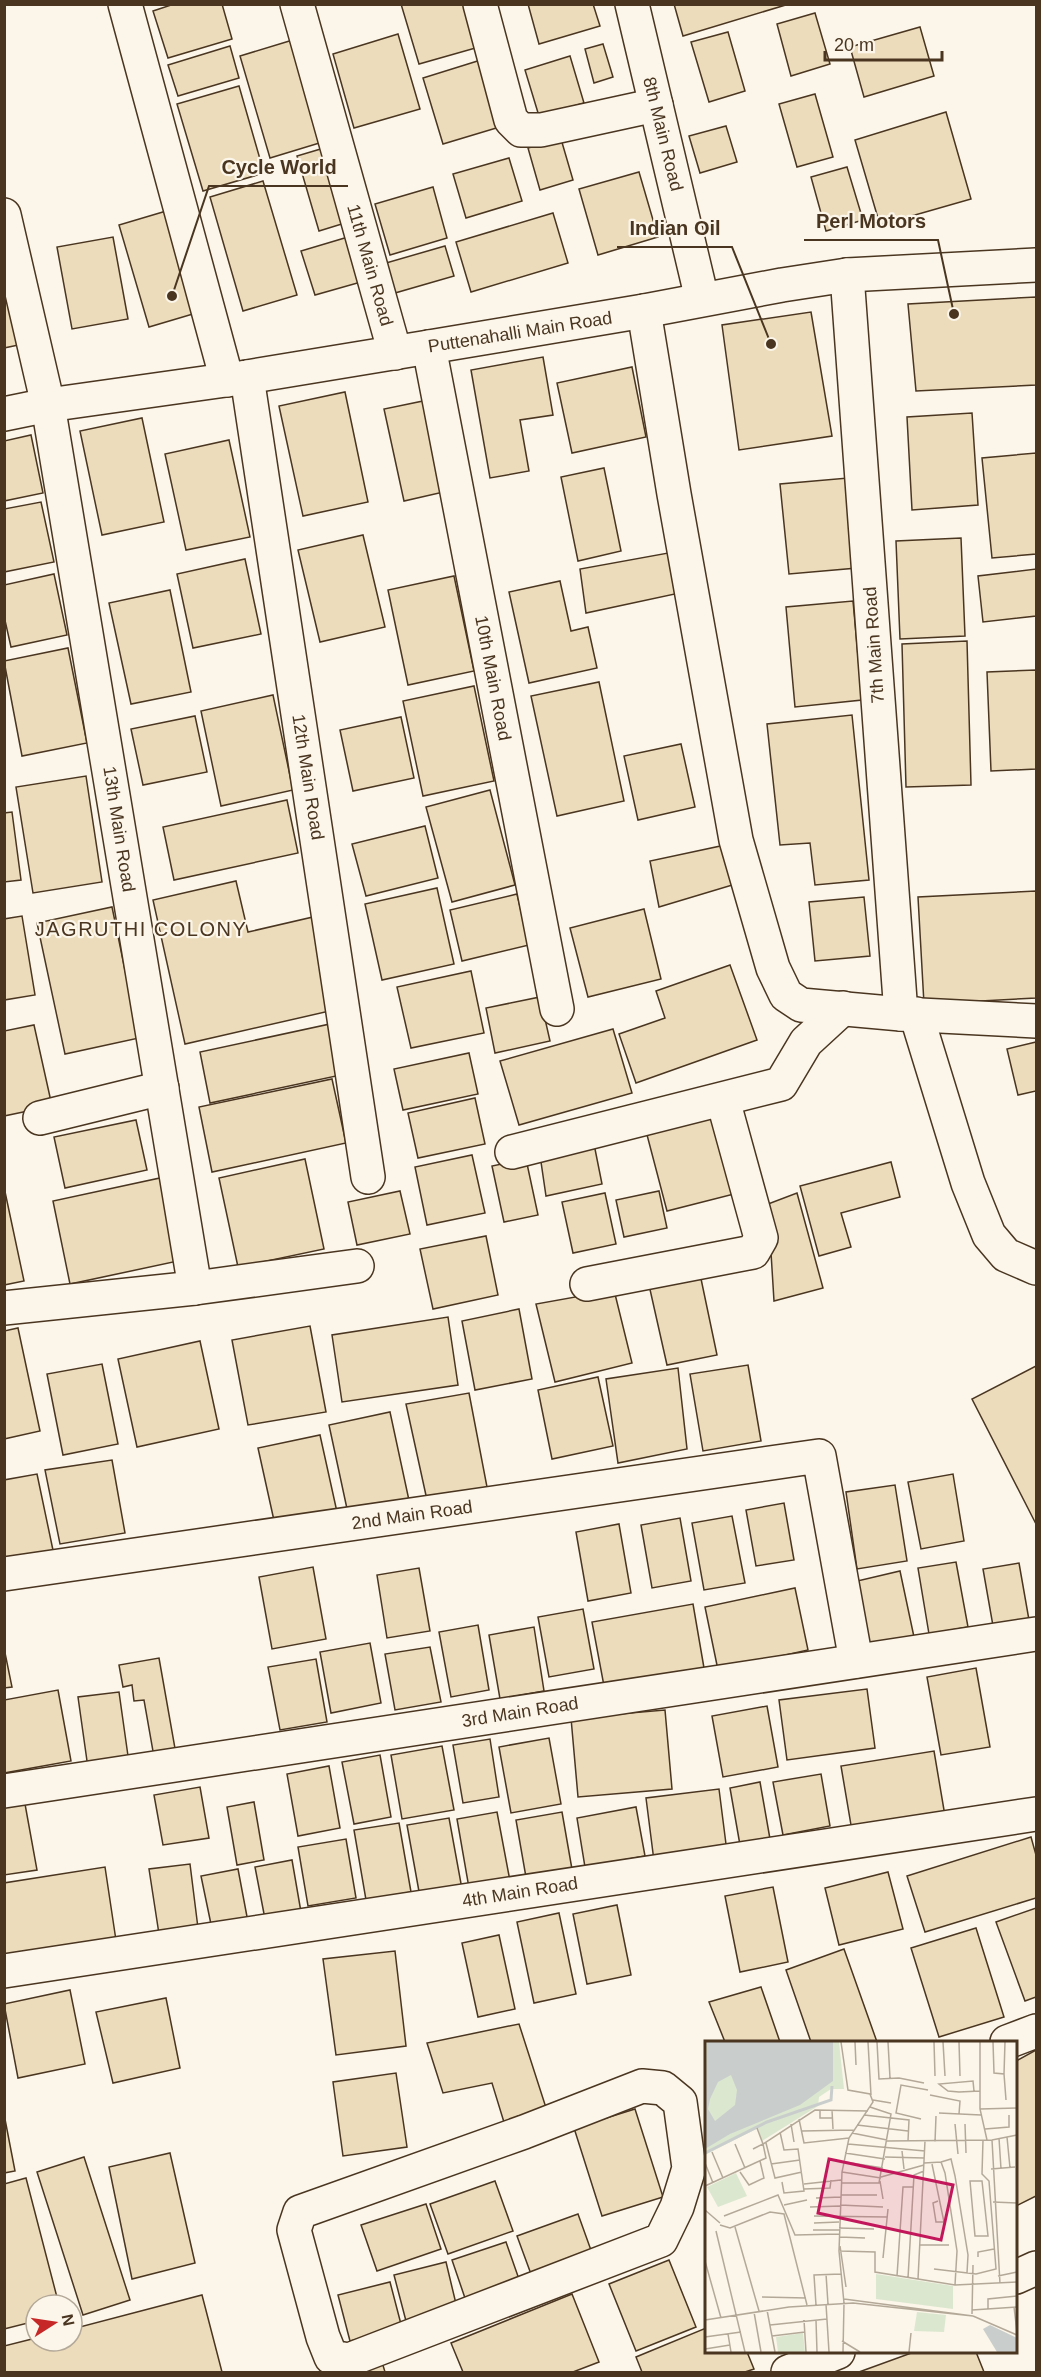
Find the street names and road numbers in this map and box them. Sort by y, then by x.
street label: 8th Main Road [639,75,687,193]
street label: 11th Main Road [343,202,397,328]
street label: Puttenahalli Main Road [427,308,613,356]
street label: 7th Main Road [860,586,888,704]
street label: 10th Main Road [471,614,515,742]
street label: 12th Main Road [288,713,328,841]
street label: 13th Main Road [99,765,139,893]
street label: 2nd Main Road [350,1497,474,1533]
street label: 3rd Main Road [460,1693,580,1731]
street label: 4th Main Road [461,1873,579,1911]

